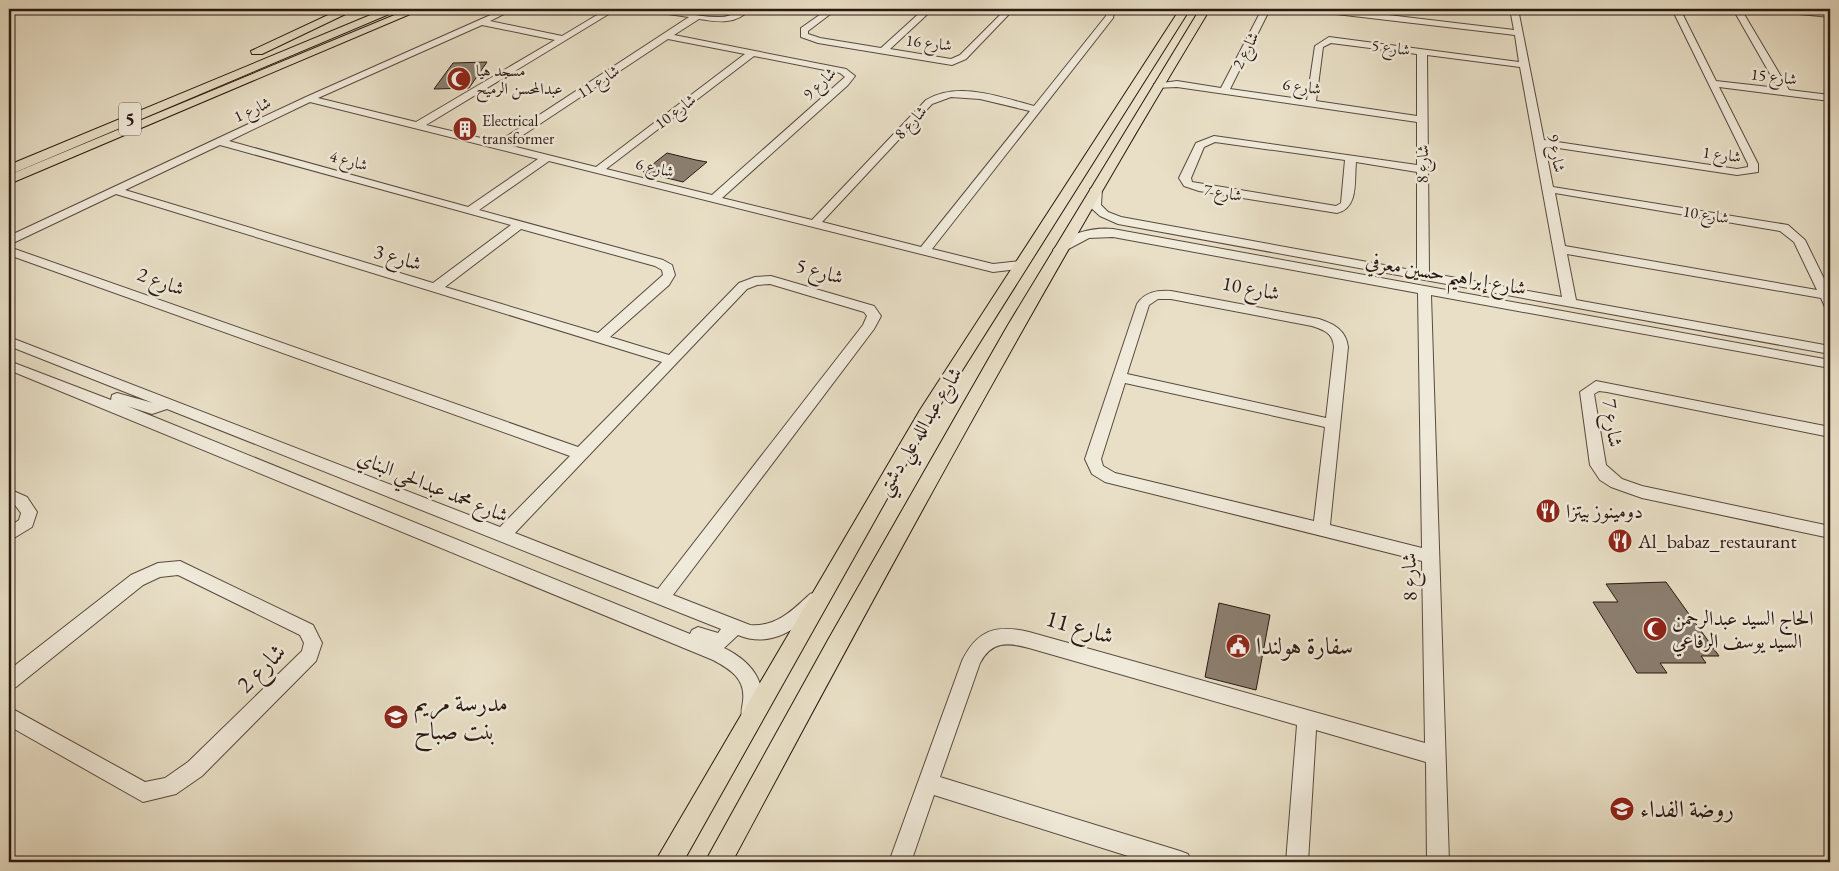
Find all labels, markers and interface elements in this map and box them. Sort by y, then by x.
street label: شارع 2 [1227,28,1266,74]
street label: شارع 16 [904,29,953,59]
street label: شارع 5 [1370,34,1412,64]
place label: مسجد هيا عبدالمحسن الرميح [476,60,563,103]
street label: شارع 11 [573,60,625,105]
street label: شارع 9 [798,62,843,107]
street label: شارع 15 [1749,63,1798,93]
mosque icon: مسجد هيا عبدالمحسن الرميح [446,66,472,92]
street label: شارع 6 [1281,73,1323,103]
street label: شارع 10 [650,89,702,136]
street label: شارع 1 [230,92,275,130]
street label: شارع 8 [889,101,933,146]
road number: 5 [119,102,141,136]
place label: Electrical transformer [482,110,555,149]
building icon: Electrical transformer [452,116,478,142]
street label: شارع 9 [1540,132,1571,175]
street label: شارع 1 [1701,141,1743,171]
street label: شارع 4 [327,145,370,179]
street label: شارع 8 [1412,145,1436,183]
street label: شارع 6 [633,153,676,185]
street label: شارع 7 [1202,179,1244,209]
street label: شارع 10 [1681,200,1730,231]
street label: شارع 3 [370,238,425,281]
street label: شارع إبراهيم حسين معرفي [1362,247,1528,308]
street label: شارع 5 [792,252,847,295]
street label: شارع 2 [132,261,188,306]
street label: شارع 10 [1219,270,1282,311]
street label: شارع عبدالله علي دشتي [870,362,974,504]
street label: شارع 7 [1592,397,1629,449]
street label: شارع محمد عبدالحي البناي [351,444,512,534]
restaurant icon: دومينوز بيتزا [1535,498,1561,524]
place label: دومينوز بيتزا [1566,498,1643,524]
restaurant icon: Al_babaz_restaurant [1607,528,1633,554]
place label: Al_babaz_restaurant [1637,528,1797,554]
street label: شارع 8 [1396,553,1427,601]
street label: شارع 11 [1041,602,1118,656]
place label: الحاج السيد عبدالرحمن السيد يوسف الرفاعي [1672,605,1814,657]
mosque icon: الحاج السيد عبدالرحمن السيد يوسف الرفاعي [1642,616,1668,642]
place label: سفارة هولندا [1256,630,1353,661]
public building icon: سفارة هولندا [1225,633,1251,659]
street label: شارع 2 [229,636,296,703]
place label: مدرسة مريم بنت صباح [414,687,508,752]
school or university icon: مدرسة مريم بنت صباح [383,704,409,730]
place label: روضة الفداء [1640,793,1734,824]
school or university icon: روضة الفداء [1609,796,1635,822]

